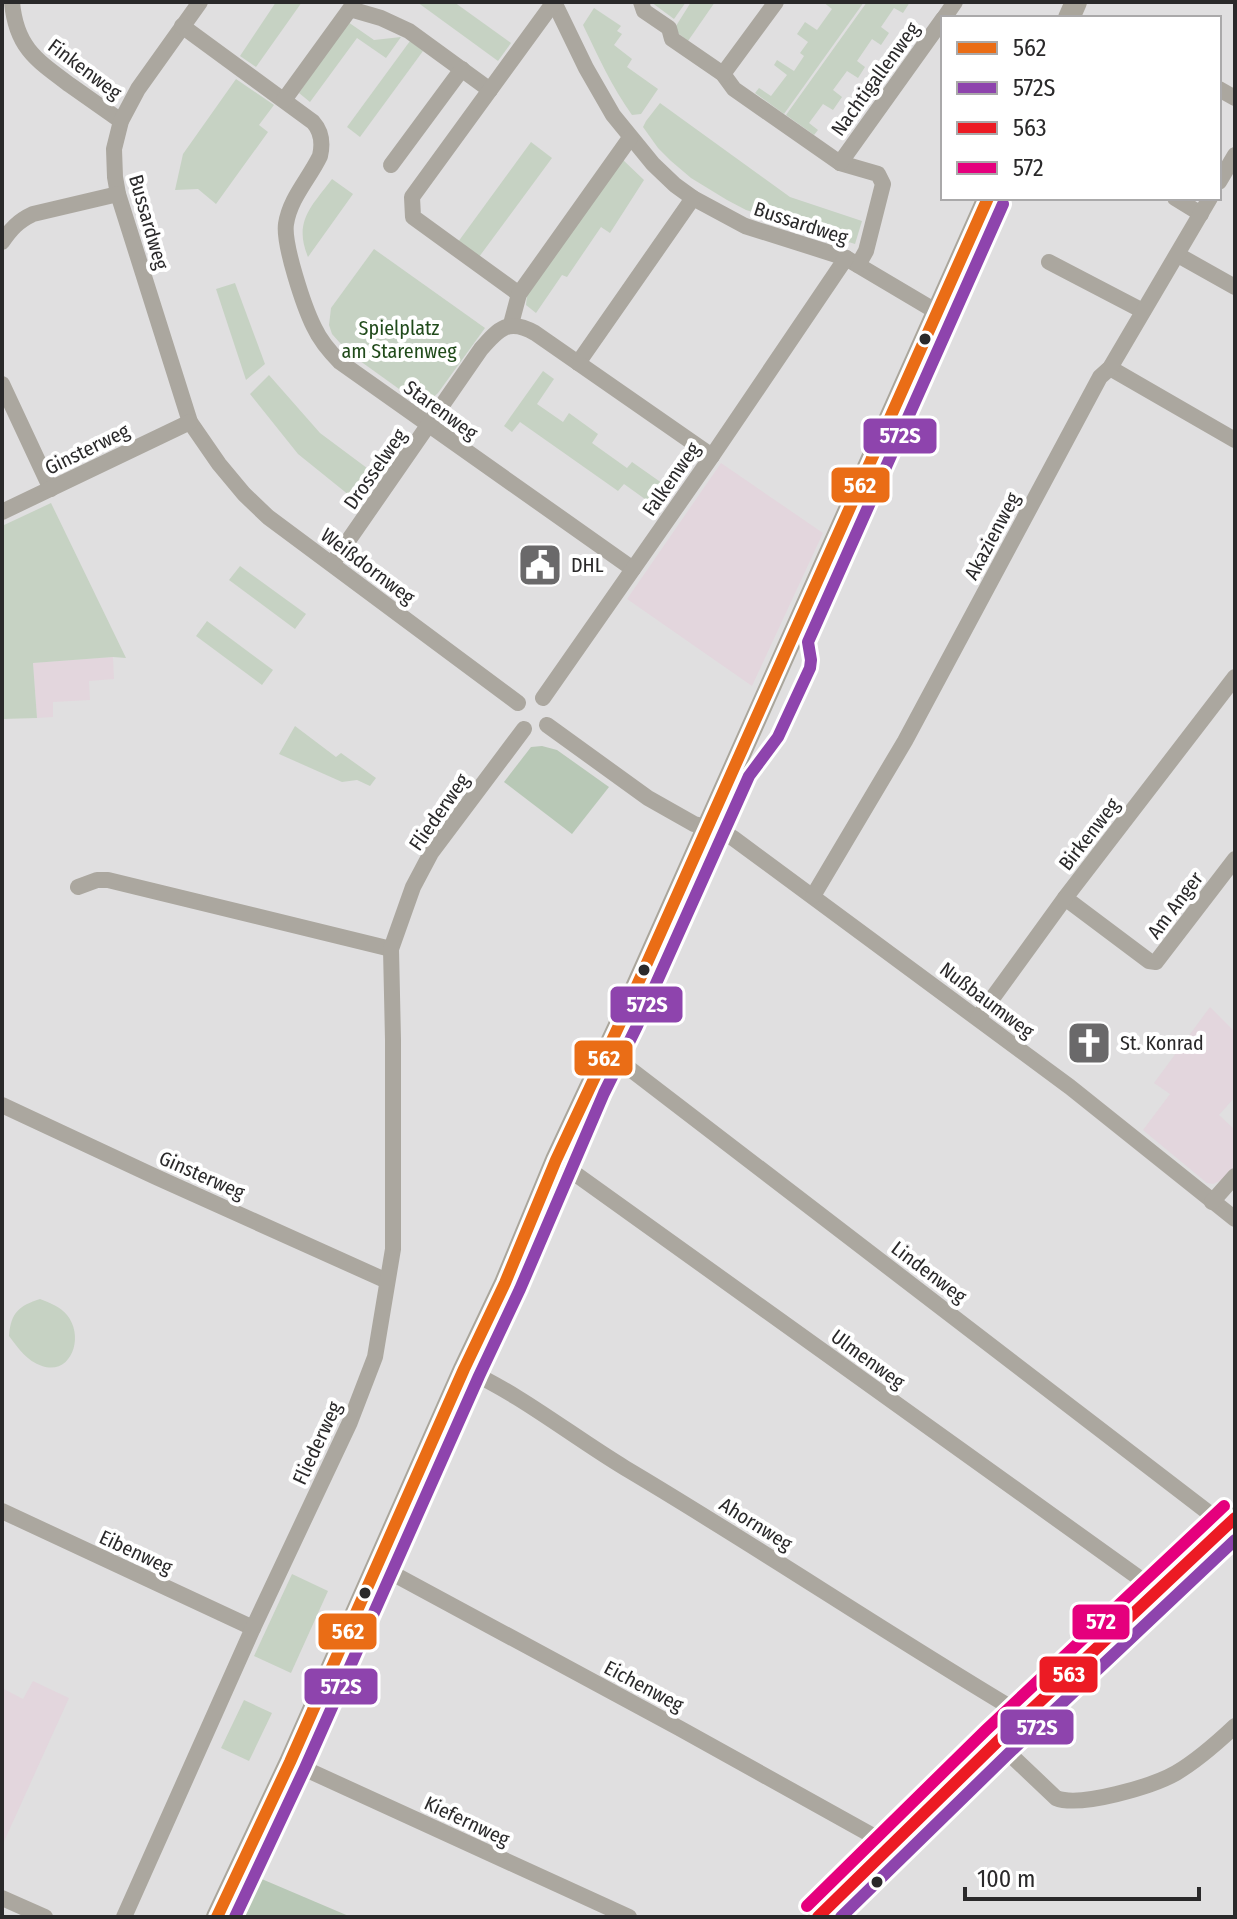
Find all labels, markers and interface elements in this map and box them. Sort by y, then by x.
legend [941,16,1221,200]
street label: Nachtigallenweg [826,17,925,140]
street label: Finkenweg [44,34,127,105]
text: 562 [1013,34,1046,62]
text: 572S [1013,74,1055,102]
text: 563 [1013,114,1047,142]
text: 572 [1013,154,1044,182]
street label: Bussardweg [124,172,174,273]
street label: Bussardweg [751,197,852,250]
park label: Spielplatz am Starenweg [341,316,457,363]
unlabelled marker [917,331,933,347]
street label: Starenweg [399,375,483,445]
line badge: 572S [862,417,938,455]
street label: Ginsterweg [41,418,134,480]
text: 572S [879,422,921,449]
street label: Drosselweg [339,424,412,514]
street label: Falkenweg [637,437,705,520]
line badge: 562 [830,466,891,504]
text: 562 [844,472,876,499]
street label: Akazienweg [959,488,1025,584]
street label: Weißdornweg [316,523,420,610]
public building icon: DHL [516,541,564,589]
place label: DHL [571,553,604,577]
street label: Fliederweg [404,768,475,855]
street label: Birkenweg [1053,793,1125,875]
street label: Am Anger [1142,867,1208,943]
street label: Nußbaumweg [935,957,1039,1044]
unlabelled marker [636,962,652,978]
line badge: 572S [609,985,684,1024]
text: 572S [626,991,668,1018]
church icon: St. Konrad [1065,1019,1113,1067]
place label: St. Konrad [1120,1031,1204,1055]
line badge: 562 [573,1039,634,1077]
text: 562 [588,1045,620,1072]
street label: Ginsterweg [156,1146,249,1205]
street label: Lindenweg [887,1236,972,1308]
street label: Ulmenweg [826,1324,910,1394]
street label: Fliederweg [287,1397,347,1488]
street label: Ahornweg [715,1492,797,1556]
street label: Eibenweg [96,1525,177,1580]
unlabelled marker [357,1585,373,1601]
line badge: 572 [1071,1603,1131,1641]
text: 572 [1086,1608,1116,1635]
line badge: 562 [317,1612,378,1651]
text: 562 [332,1618,364,1645]
street label: Eichenweg [600,1655,688,1717]
line badge: 563 [1038,1655,1099,1694]
text: 563 [1053,1661,1085,1688]
line badge: 572S [303,1667,379,1706]
text: 572S [320,1673,362,1700]
line badge: 572S [999,1708,1075,1746]
text: 572S [1016,1714,1058,1741]
street label: Kiefernweg [421,1791,514,1851]
scale bar [965,1851,1199,1901]
text: 100 m [977,1865,1035,1893]
unlabelled marker [869,1874,885,1890]

